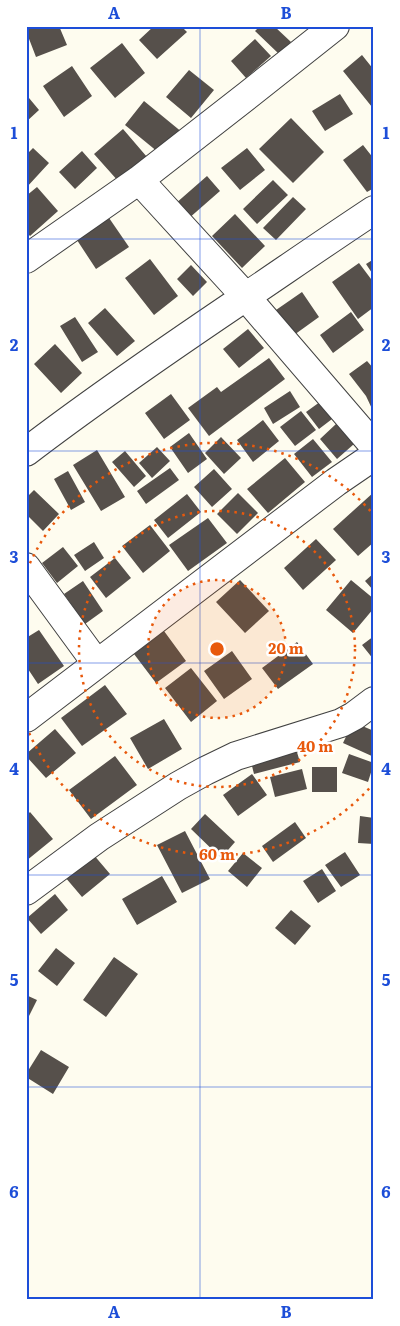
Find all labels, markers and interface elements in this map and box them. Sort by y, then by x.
text: A [108,0,120,24]
text: B [280,0,292,24]
text: 1 [11,120,18,144]
text: 1 [383,120,390,144]
text: 2 [10,332,19,356]
text: 2 [382,332,391,356]
text: 3 [10,544,19,568]
text: 3 [382,544,391,568]
text: 20 m [268,636,304,659]
centre of rings [208,640,226,658]
text: 40 m [297,734,333,757]
text: 4 [9,756,19,780]
text: 4 [381,756,391,780]
text: 60 m [199,842,235,865]
text: 5 [10,967,19,991]
text: 5 [382,967,391,991]
text: 6 [9,1179,19,1203]
text: 6 [381,1179,391,1203]
text: A [108,1299,120,1323]
text: B [280,1299,292,1323]

